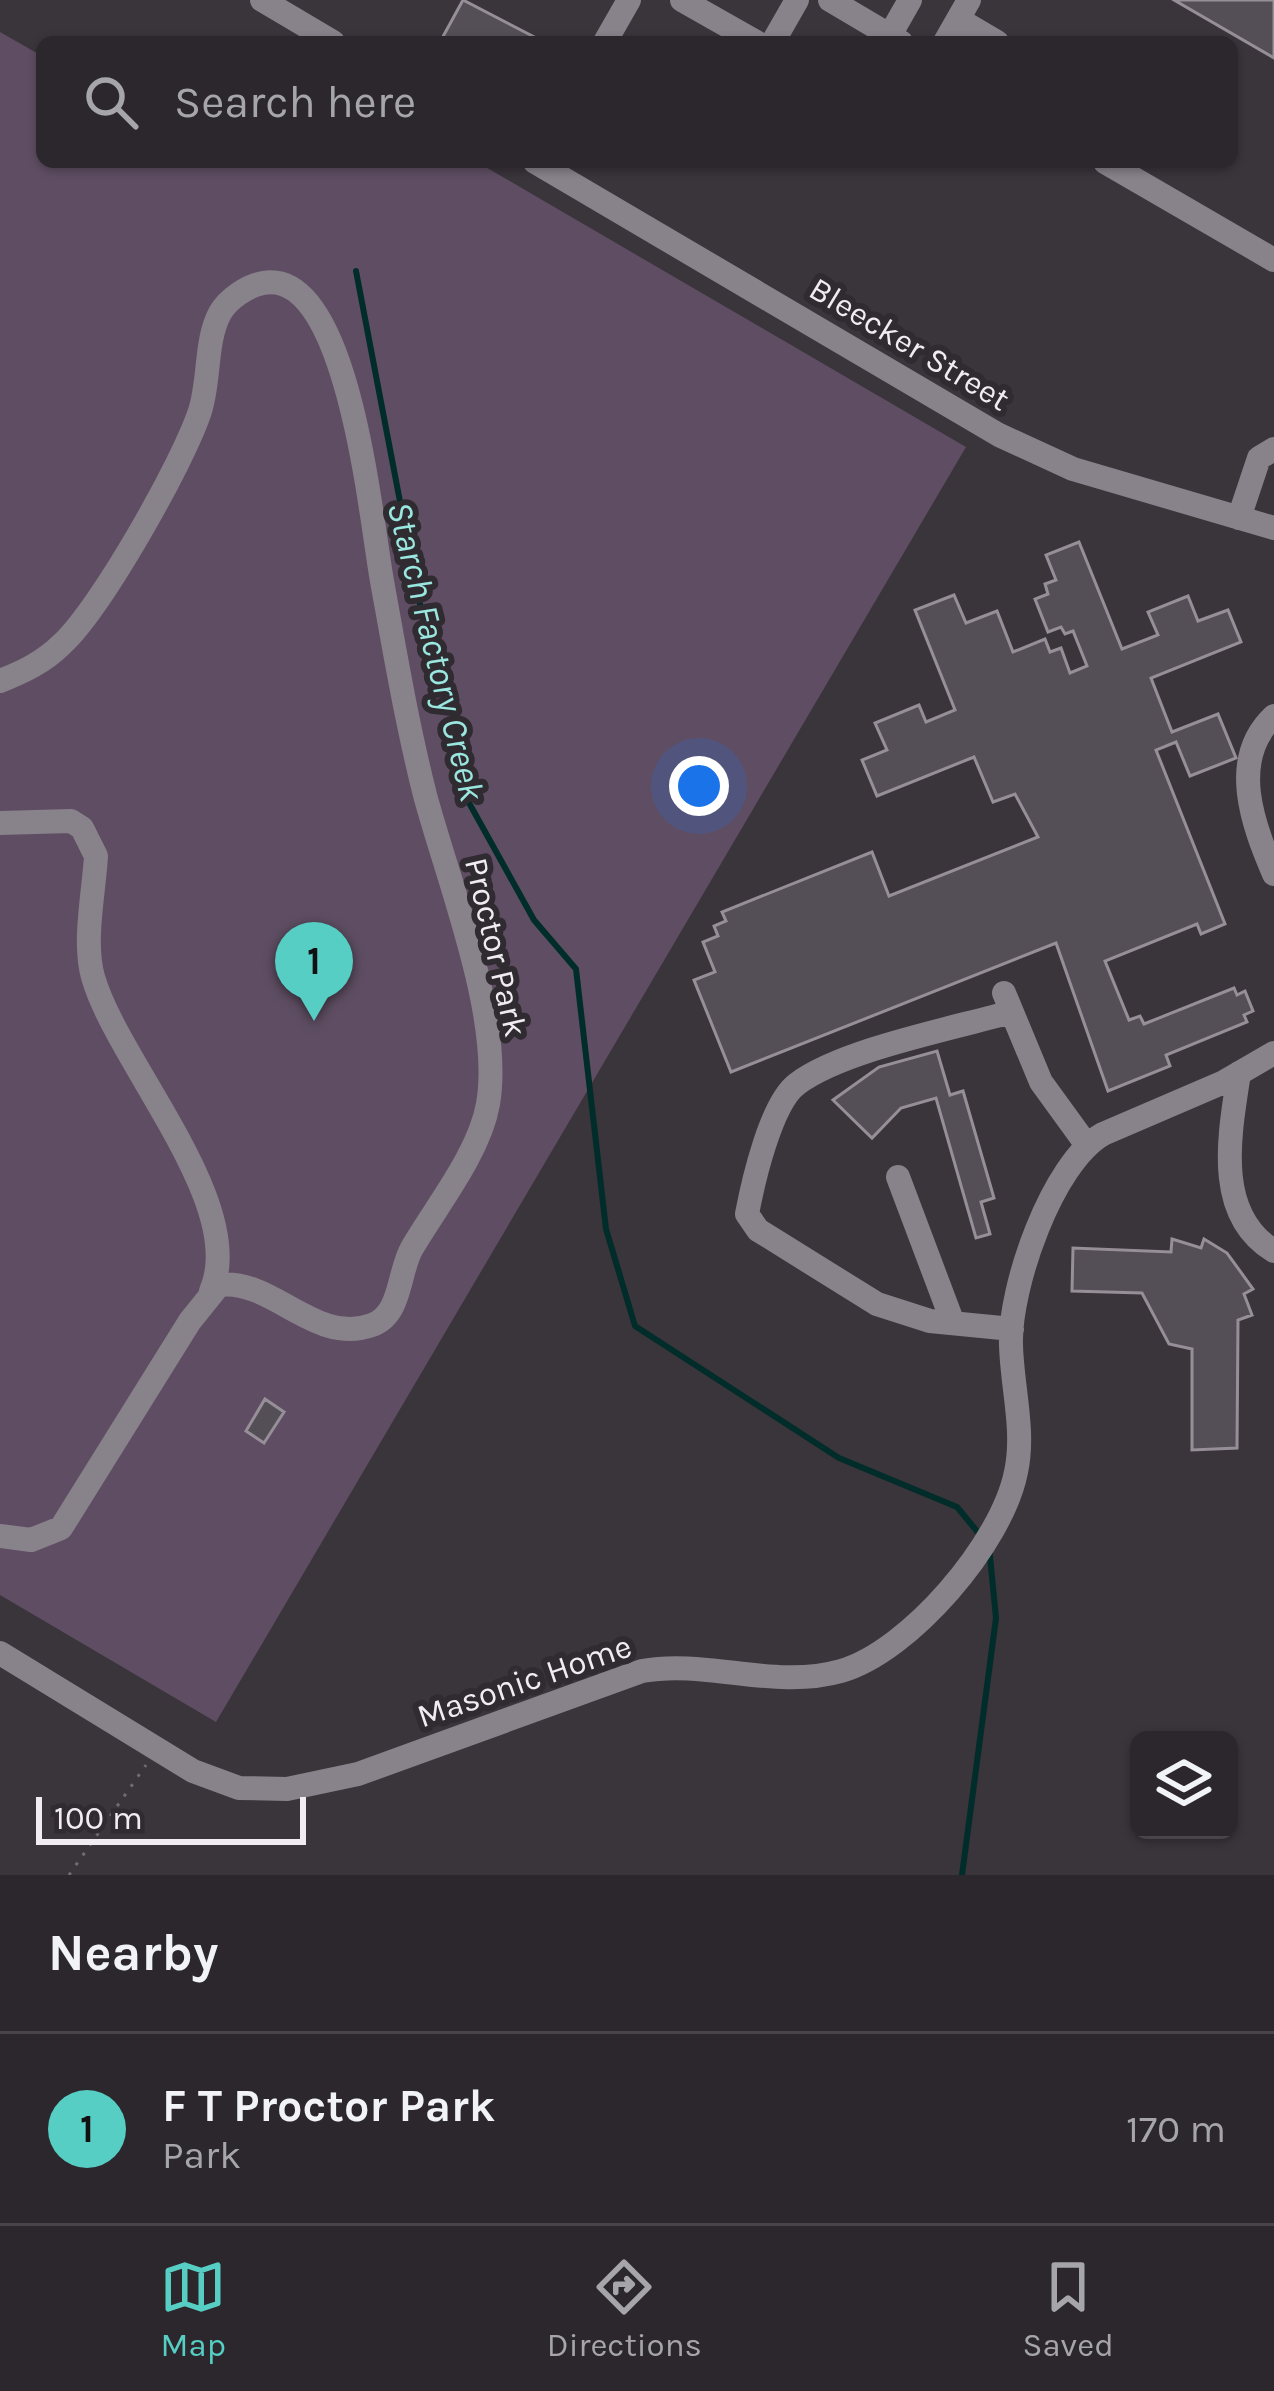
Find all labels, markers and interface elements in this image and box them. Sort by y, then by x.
search box [36,36,1238,168]
icon: search [78,69,144,135]
text: Search here [174,76,416,128]
street label: Bleecker Street [803,269,1016,418]
water label: Starch Factory Creek [379,497,494,806]
your location [669,756,729,816]
street label: Proctor Park [457,854,535,1040]
pin: 1 [275,922,353,1021]
street label: Masonic Home [412,1627,636,1735]
map controls [1130,1731,1238,1839]
button: layers [1130,1731,1238,1839]
scale bar [36,1791,306,1844]
text: 100 m [54,1799,143,1837]
text: Nearby [48,1923,218,1983]
text: F T Proctor Park [162,2080,495,2132]
text: 1 [80,2106,94,2152]
text: 170 m [1126,2106,1226,2152]
text: Park [162,2132,241,2178]
tab: Map [160,2254,226,2364]
tab: Directions [547,2254,702,2364]
tab: Saved [1023,2254,1114,2364]

